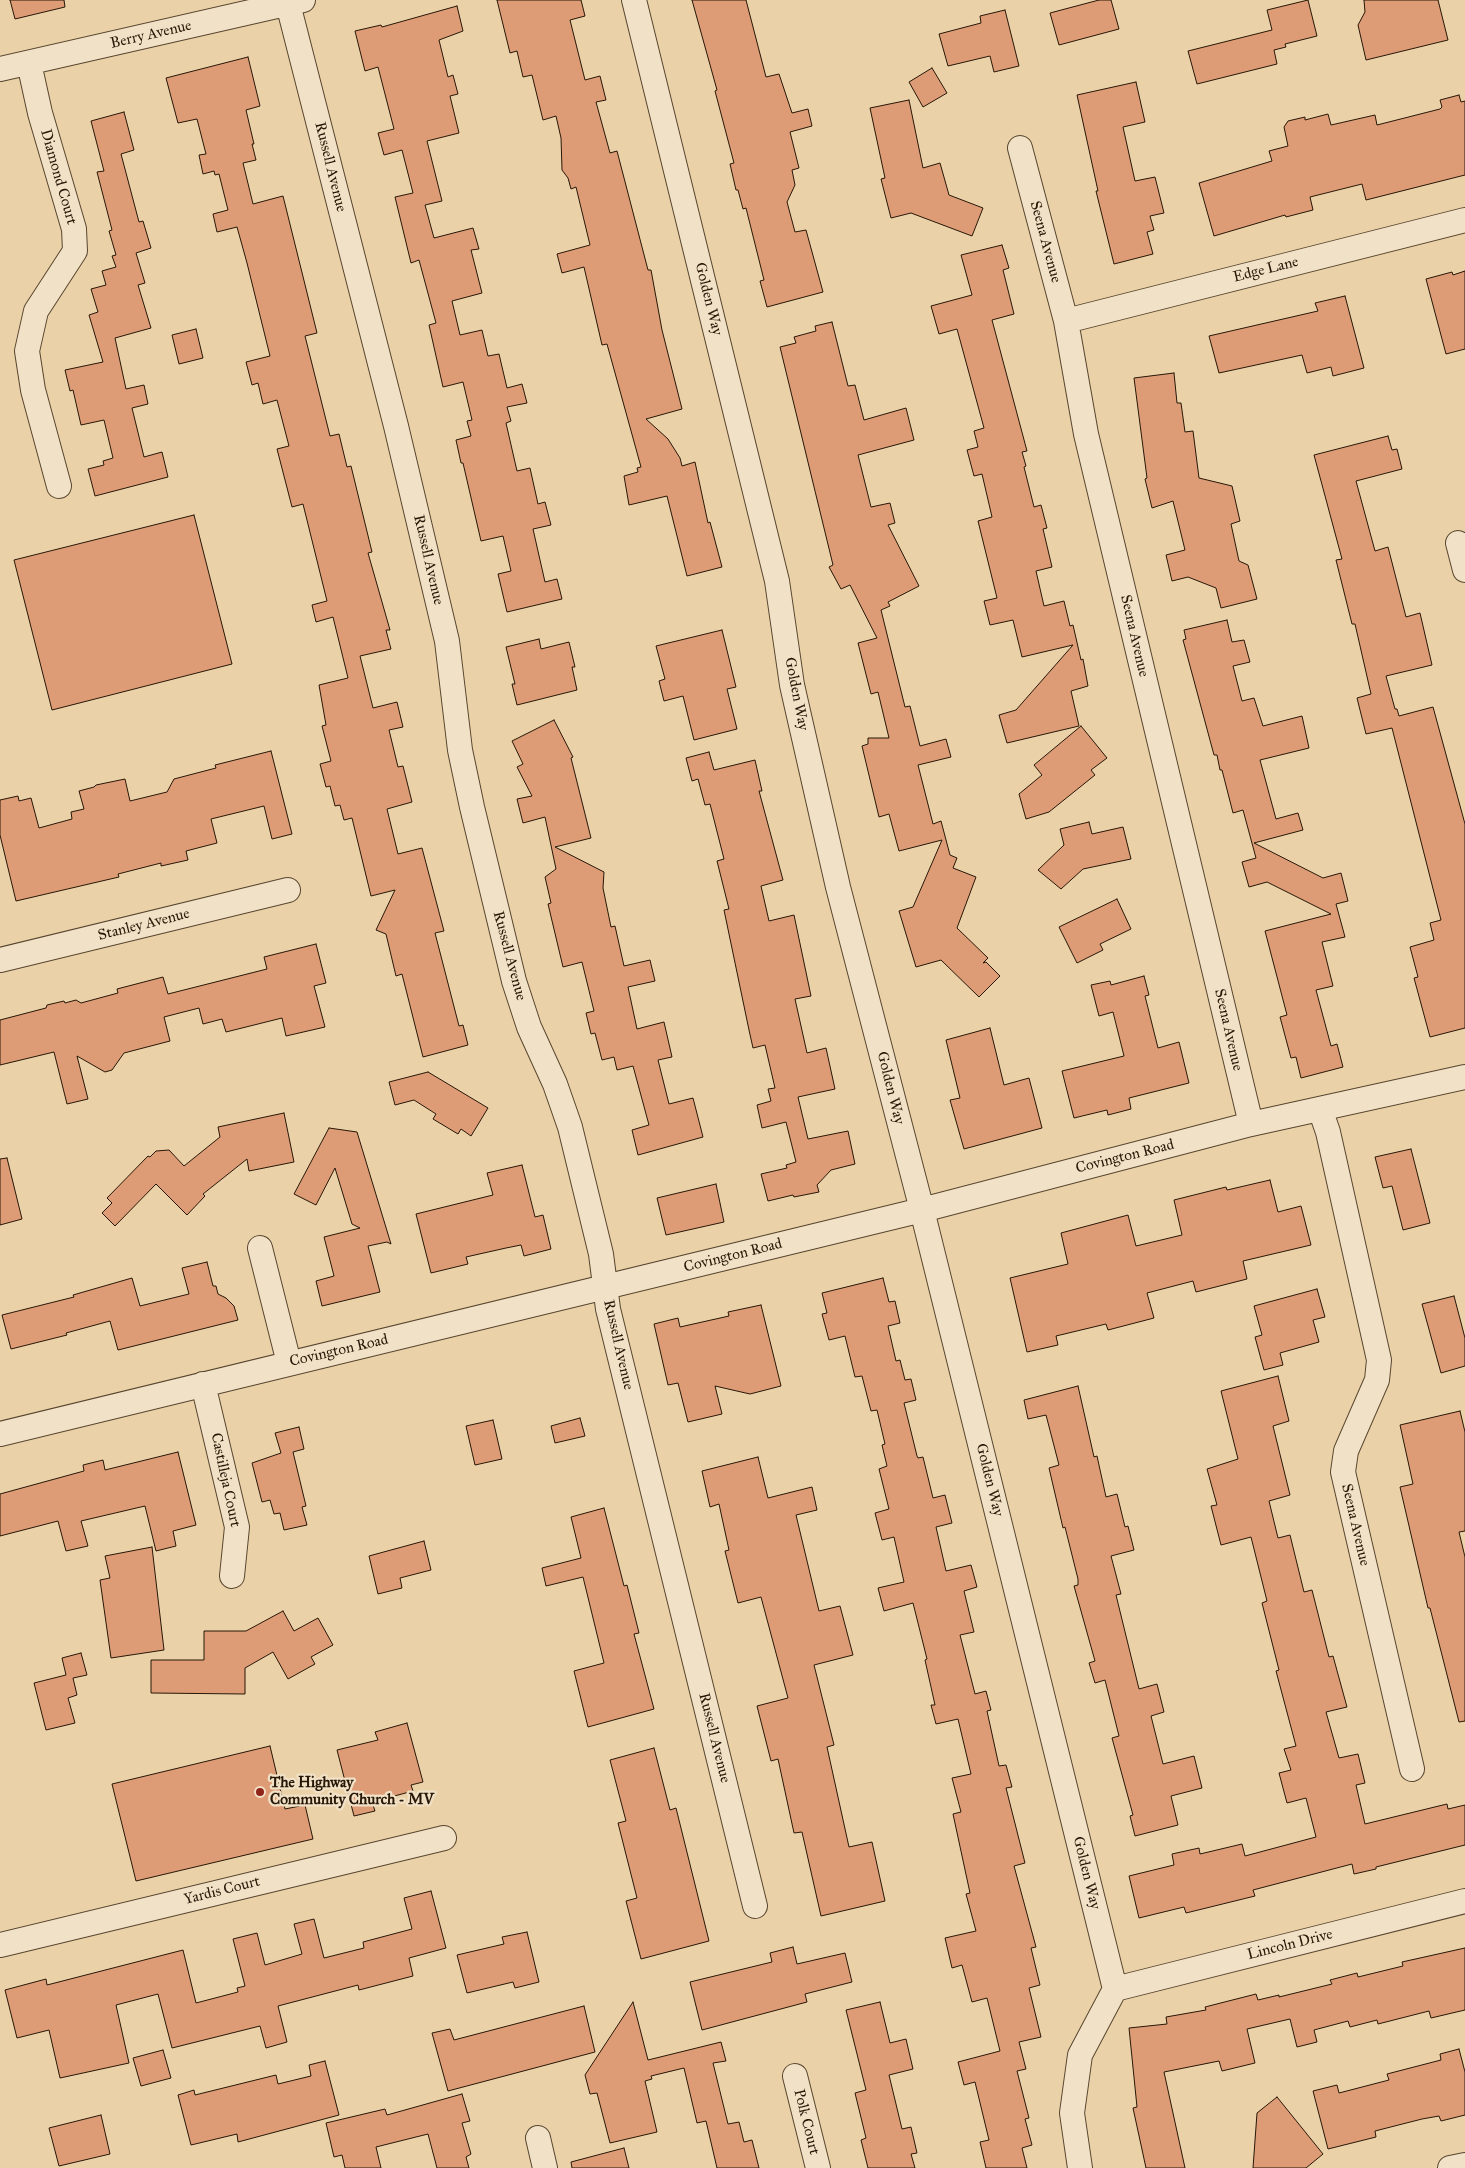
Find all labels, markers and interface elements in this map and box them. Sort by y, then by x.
street label: Berry Avenue [109,17,193,53]
street label: Russell Avenue [310,120,350,214]
street label: Diamond Court [36,127,80,227]
street label: Seena Avenue [1025,199,1065,285]
street label: Edge Lane [1232,253,1300,287]
street label: Golden Way [690,261,726,337]
street label: Russell Avenue [409,513,447,607]
street label: Seena Avenue [1116,593,1152,679]
street label: Golden Way [780,656,812,732]
street label: Stanley Avenue [96,905,192,945]
street label: Russell Avenue [488,909,530,1003]
street label: Seena Avenue [1210,987,1246,1073]
street label: Golden Way [872,1050,908,1126]
street label: Covington Road [1074,1136,1176,1178]
street label: Covington Road [682,1235,784,1277]
street label: Russell Avenue [599,1298,637,1392]
street label: Covington Road [288,1331,390,1371]
street label: Castilleja Court [206,1431,244,1529]
street label: Golden Way [971,1442,1007,1518]
street label: Seena Avenue [1337,1482,1373,1568]
street label: Russell Avenue [694,1691,734,1785]
place label: The Highway Community Church - MV [270,1774,434,1809]
marker: The Highway Community Church - MV [254,1786,266,1798]
street label: Golden Way [1068,1835,1104,1911]
street label: Yardis Court [182,1873,262,1909]
street label: Lincoln Drive [1245,1926,1335,1964]
street label: Polk Court [789,2087,823,2157]

